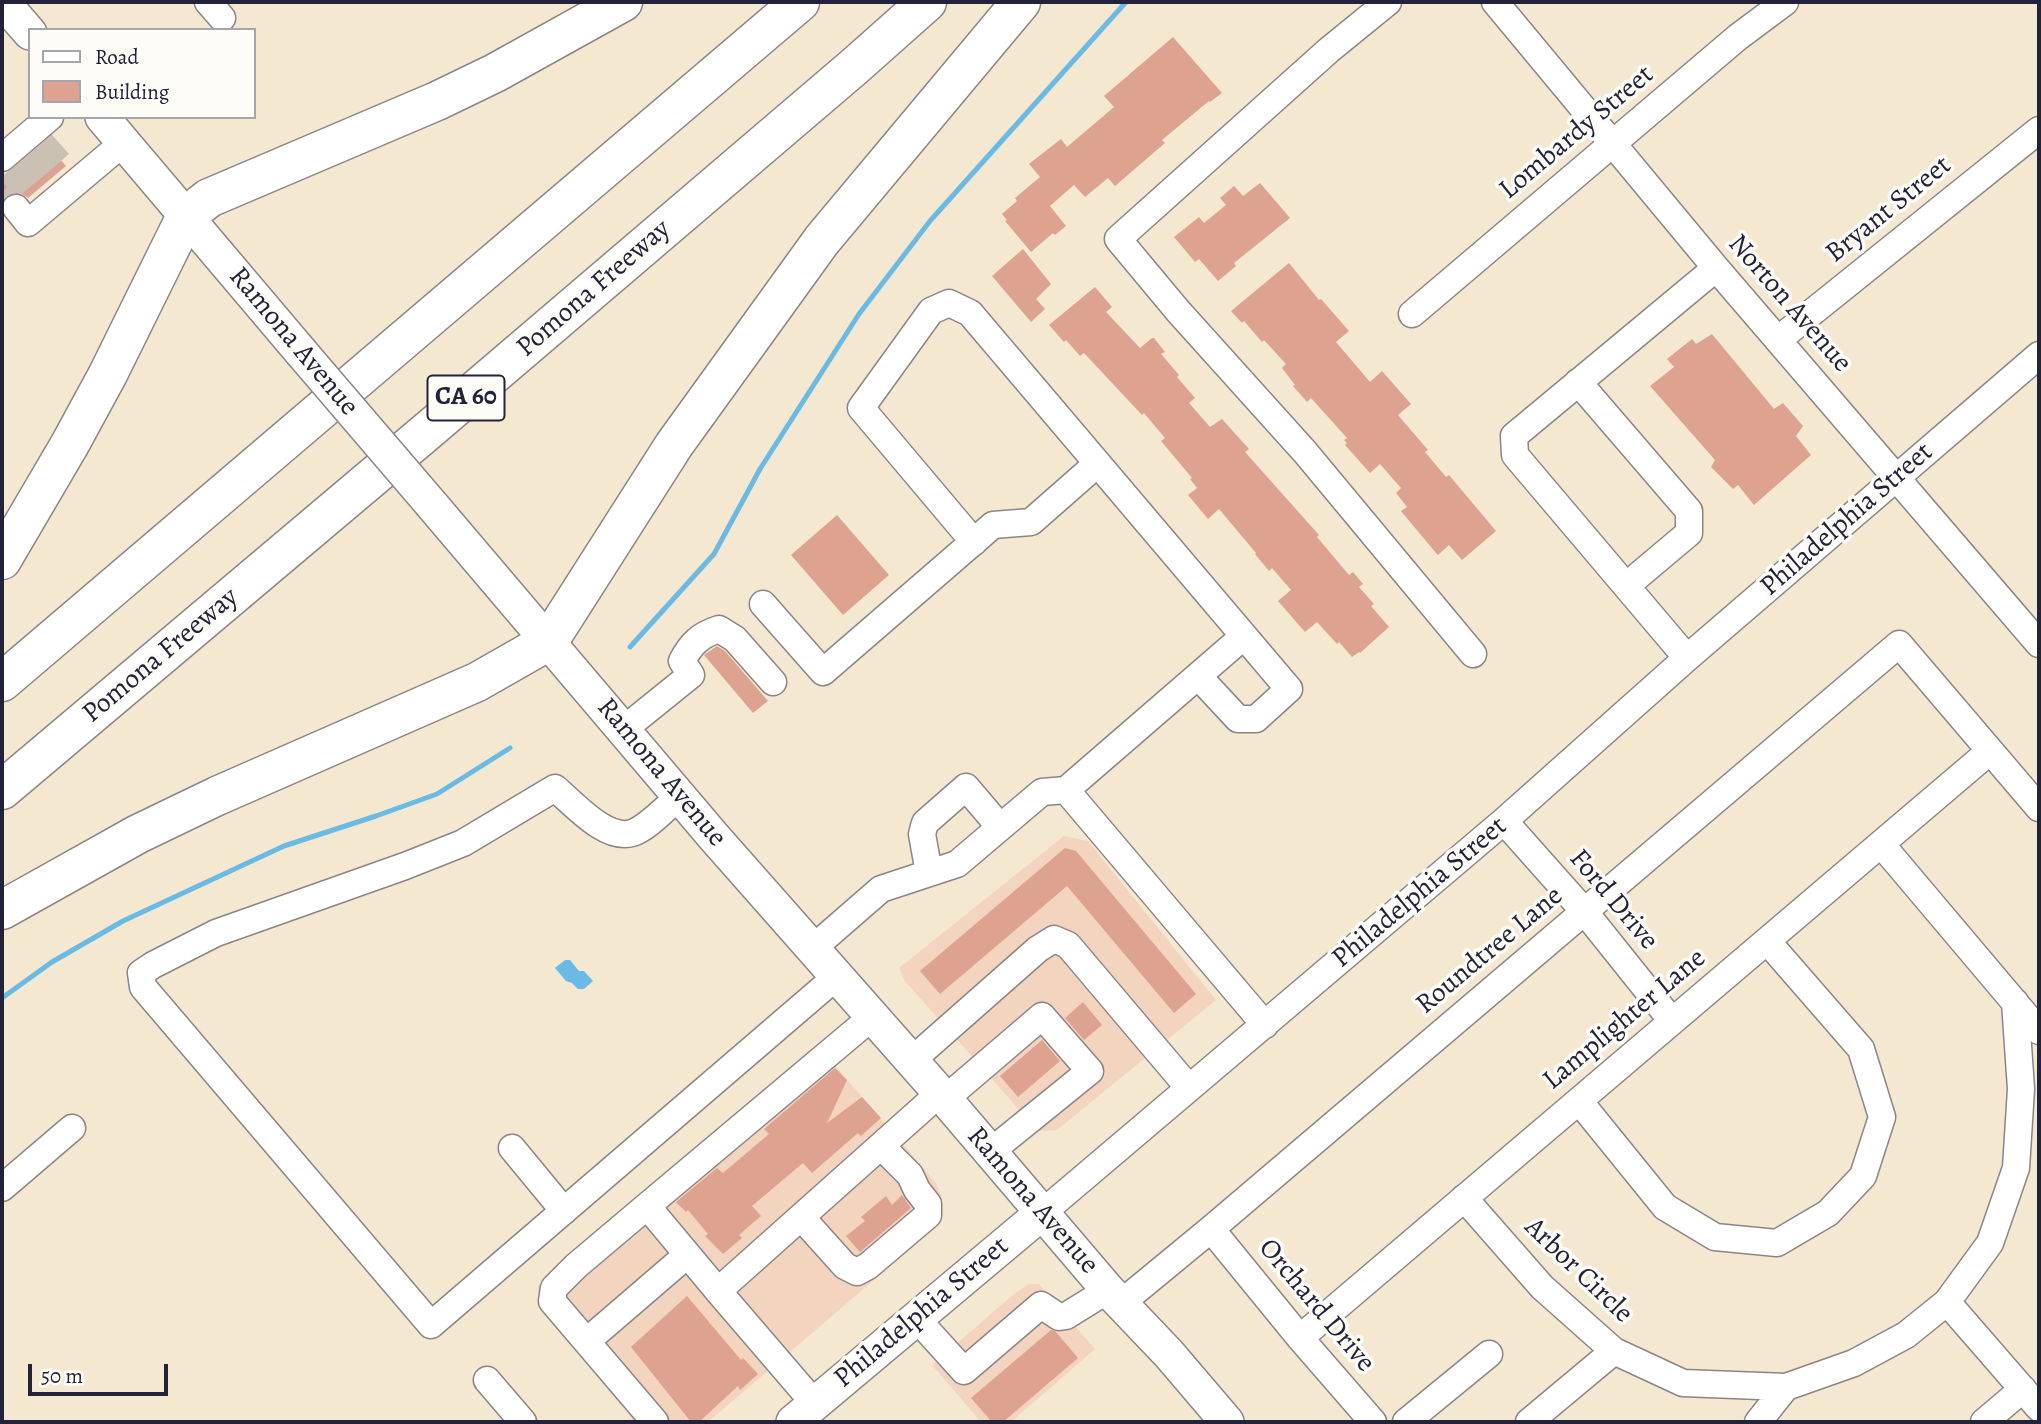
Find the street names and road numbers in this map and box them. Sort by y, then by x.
street label: Lombardy Street [1493,59,1661,207]
street label: Bryant Street [1820,149,1958,271]
street label: Pomona Freeway [510,213,678,365]
street label: Norton Avenue [1720,228,1858,380]
street label: Ramona Avenue [221,261,365,423]
road number: CA 60 [428,376,504,420]
street label: Philadelphia Street [1754,436,1940,604]
street label: Pomona Freeway [76,581,246,731]
street label: Ramona Avenue [589,692,733,854]
street label: Philadelphia Street [1326,810,1514,976]
street label: Ford Drive [1561,843,1665,957]
street label: Roundtree Lane [1410,880,1570,1022]
street label: Lamplighter Lane [1537,942,1713,1098]
street label: Ramona Avenue [959,1120,1105,1282]
street label: Arbor Circle [1517,1211,1639,1331]
street label: Philadelphia Street [828,1230,1016,1396]
street label: Orchard Drive [1251,1233,1381,1379]

